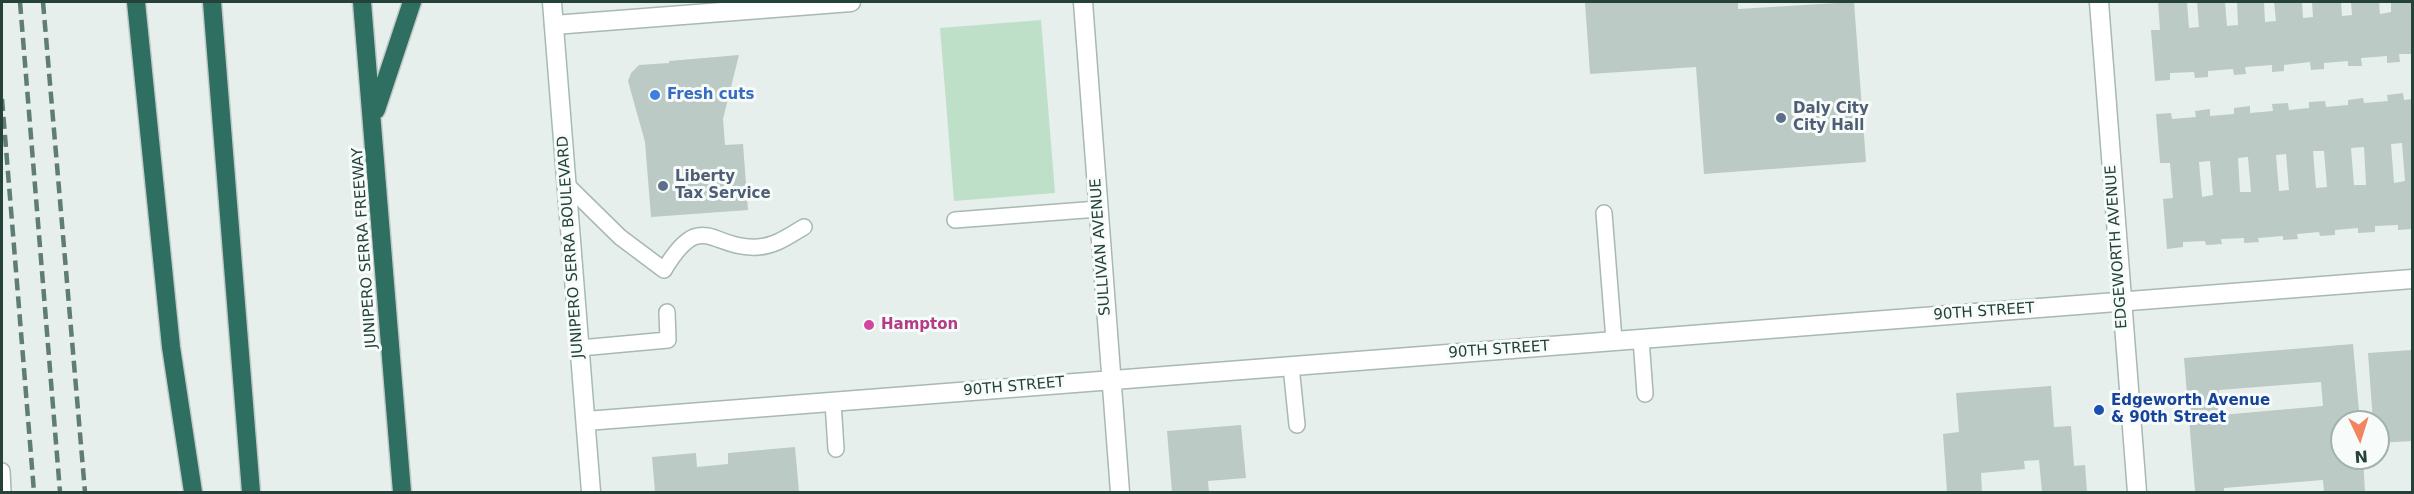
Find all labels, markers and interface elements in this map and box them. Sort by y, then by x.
place label: Fresh cuts [667,86,754,104]
marker: Fresh cuts [648,88,662,102]
place label: Daly City City Hall [1793,100,1869,135]
marker: Daly City City Hall [1774,111,1788,125]
street label: JUNIPERO SERRA BOULEVARD [554,135,588,359]
street label: JUNIPERO SERRA FREEWAY [349,147,381,349]
street label: EDGEWORTH AVENUE [2102,165,2132,329]
place label: Liberty Tax Service [675,168,771,203]
street label: SULLIVAN AVENUE [1087,178,1115,316]
marker: Liberty Tax Service [656,179,670,193]
street label: 90TH STREET [1933,299,2035,325]
place label: Hampton [881,316,958,334]
marker: Hampton [862,318,876,332]
street label: 90TH STREET [1448,337,1550,363]
street label: 90TH STREET [963,374,1065,400]
place label: Edgeworth Avenue & 90th Street [2111,392,2270,427]
marker: Edgeworth Avenue & 90th Street [2092,403,2106,417]
north arrow [2330,410,2390,470]
text: N [2354,447,2369,466]

